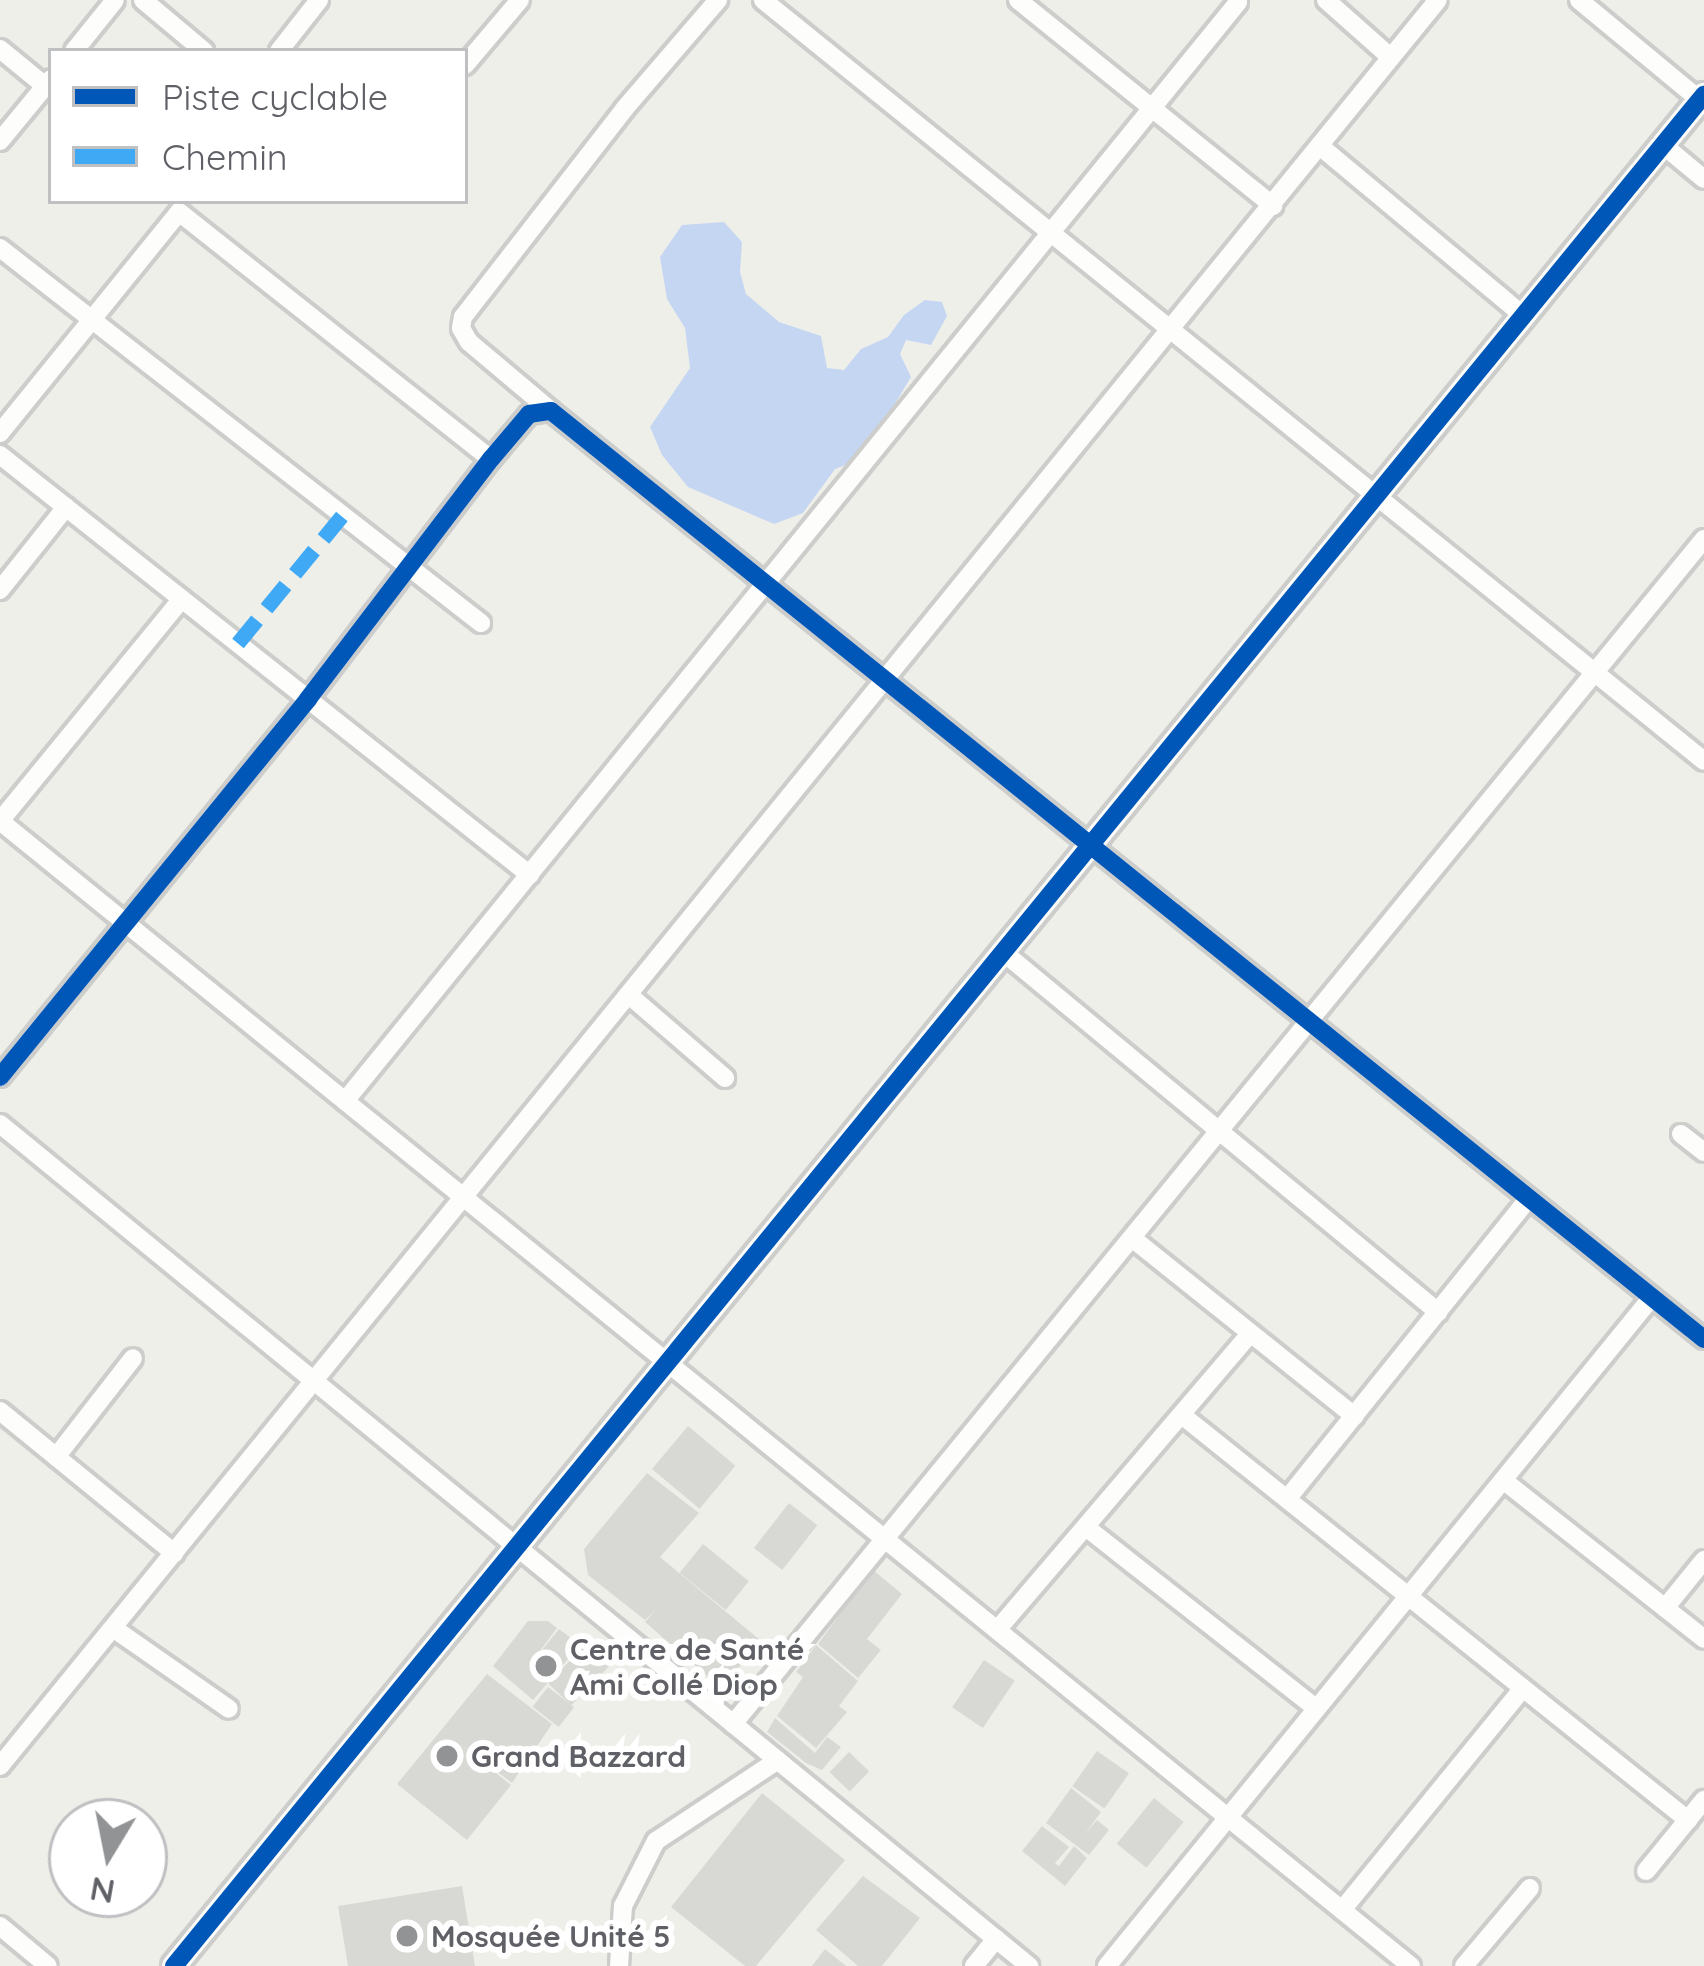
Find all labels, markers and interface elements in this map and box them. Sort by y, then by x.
legend [48,48,468,204]
text: Piste cyclable [162,74,388,119]
text: Chemin [162,134,288,179]
place label: Centre de Santé Ami Collé Diop [570,1631,805,1702]
marker: Centre de Santé Ami Collé Diop [533,1653,559,1679]
place label: Grand Bazzard [471,1738,686,1774]
marker: Grand Bazzard [434,1743,460,1769]
north arrow [48,1798,168,1918]
text: N [87,1869,118,1913]
place label: Mosquée Unité 5 [431,1918,671,1954]
marker: Mosquée Unité 5 [394,1923,420,1949]

